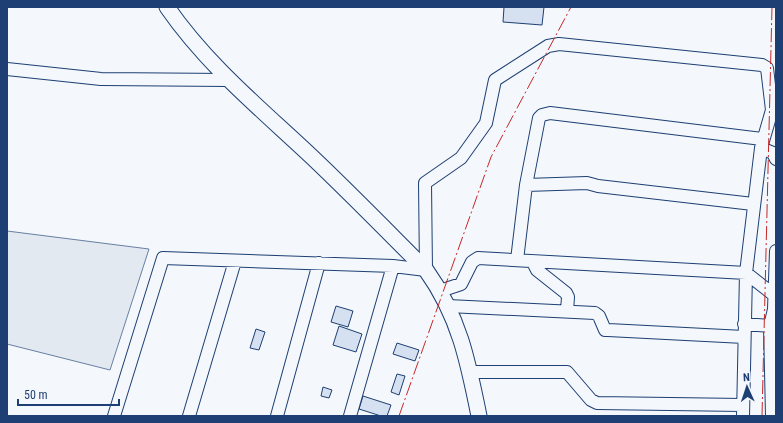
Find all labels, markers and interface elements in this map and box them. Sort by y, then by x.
north arrow [727,367,767,407]
text: N [743,371,750,384]
scale bar [18,381,119,407]
text: 50 m [24,388,48,402]

